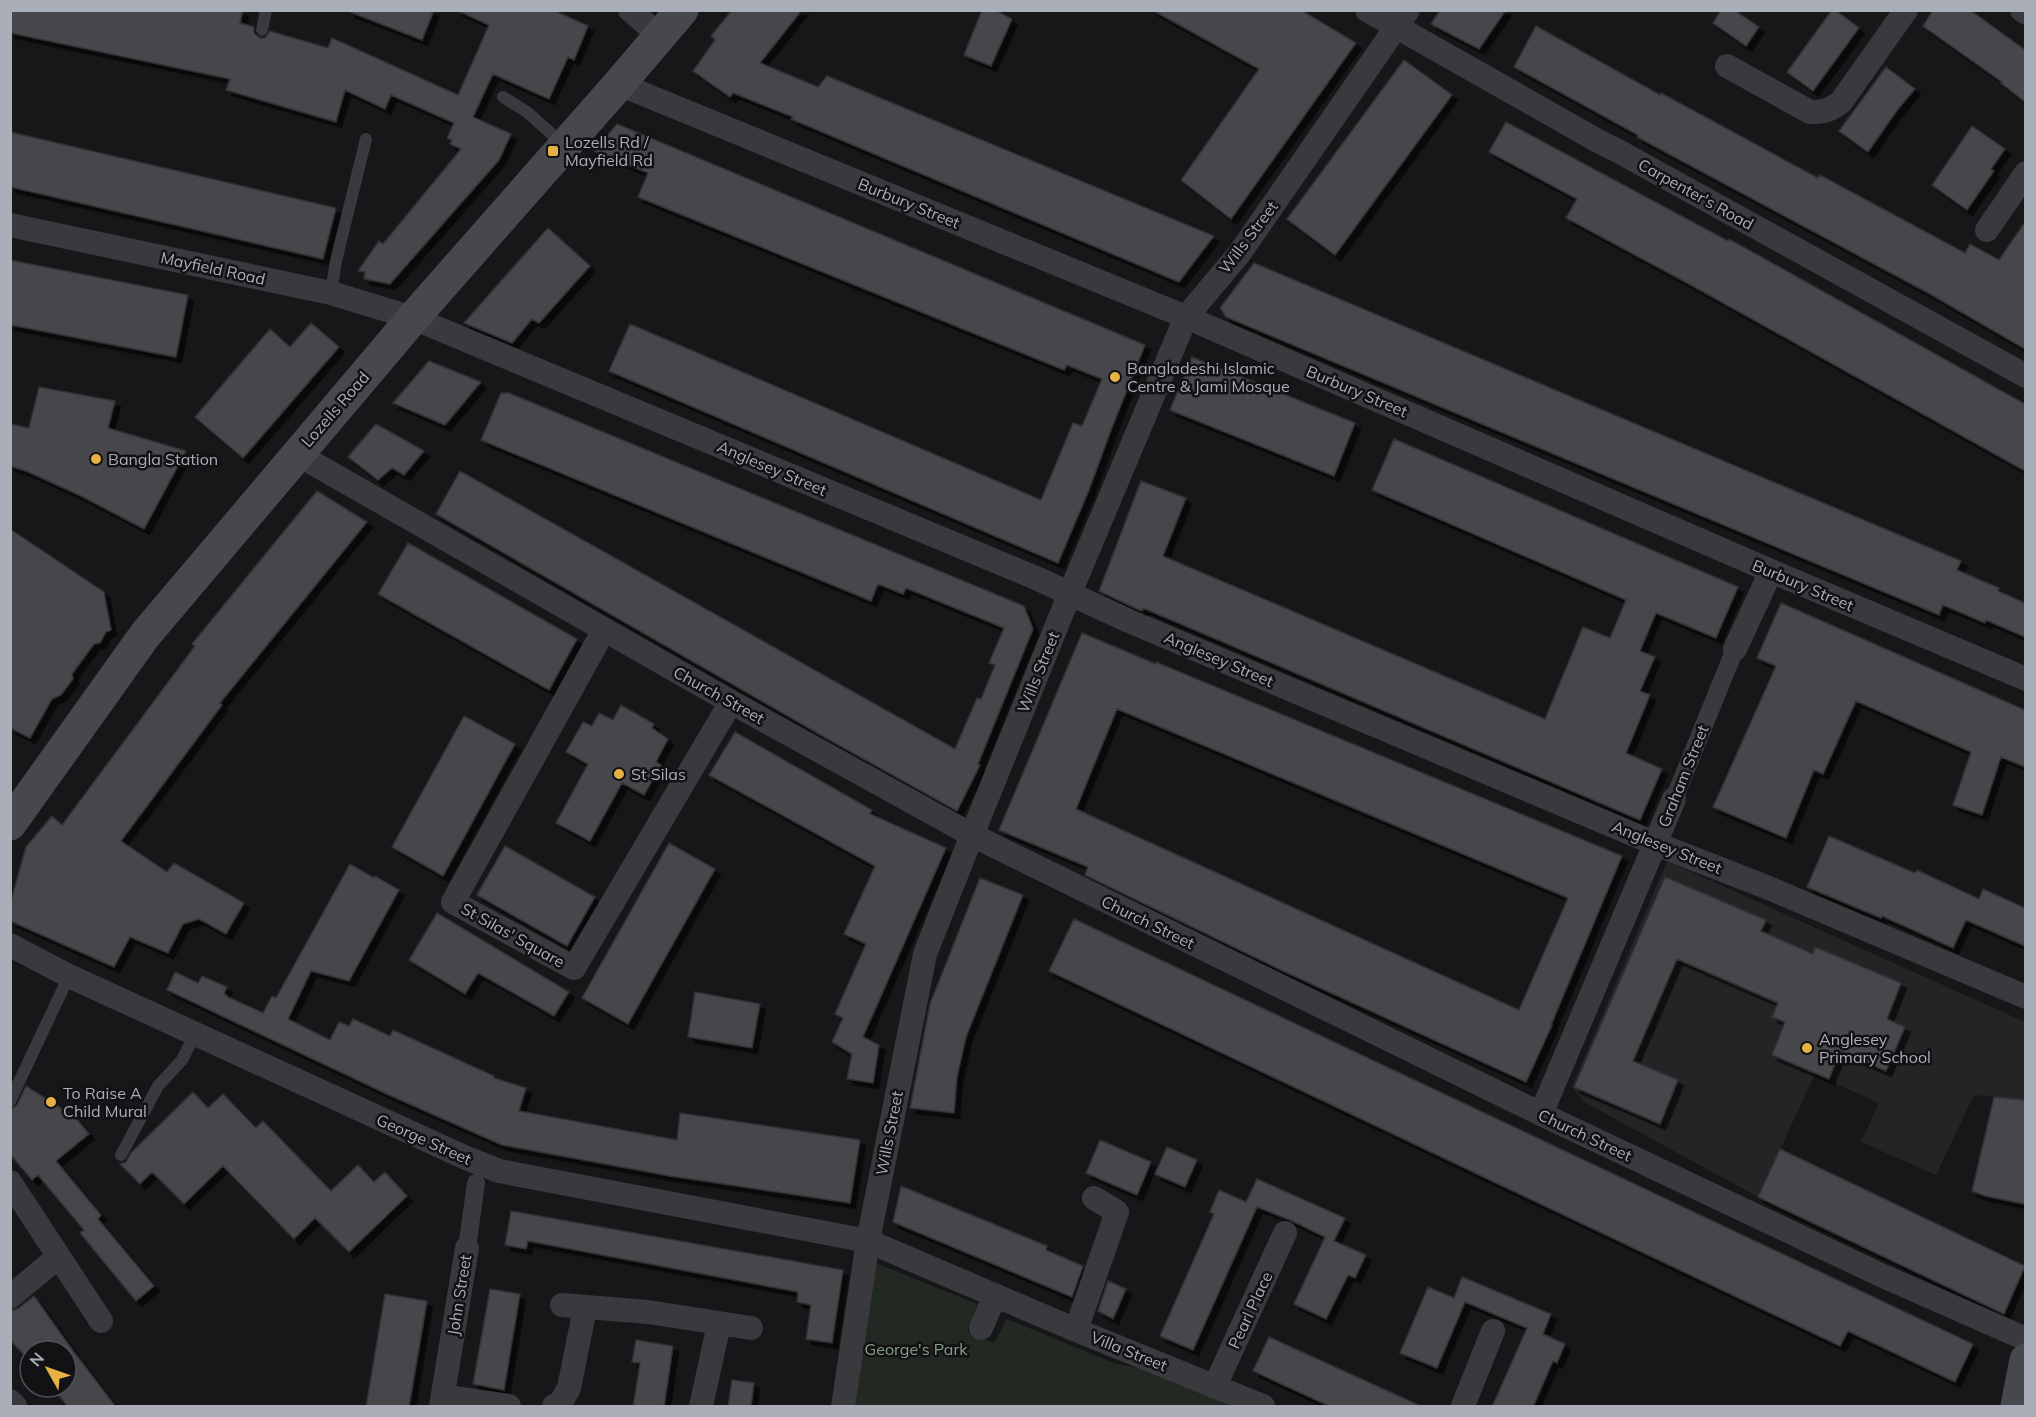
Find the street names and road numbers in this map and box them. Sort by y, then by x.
street label: Carpenter's Road [1635,154,1757,234]
street label: Burbury Street [855,174,963,233]
street label: Wills Street [1214,196,1282,277]
street label: Mayfield Road [159,247,267,289]
street label: Burbury Street [1303,361,1411,421]
street label: Lozells Road [297,367,373,451]
street label: Anglesey Street [714,436,830,500]
street label: Burbury Street [1749,555,1857,615]
street label: Anglesey Street [1161,627,1277,691]
street label: Wills Street [1013,628,1063,715]
street label: Church Street [670,662,768,728]
street label: Graham Street [1653,722,1713,830]
street label: Anglesey Street [1609,816,1725,878]
street label: Church Street [1098,891,1198,953]
street label: St Silas' Square [458,898,568,972]
street label: Wills Street [871,1089,907,1177]
street label: Church Street [1535,1105,1635,1166]
street label: George Street [373,1109,475,1169]
street label: John Street [443,1253,475,1337]
street label: Pearl Place [1224,1268,1276,1352]
street label: Villa Street [1088,1327,1170,1376]

